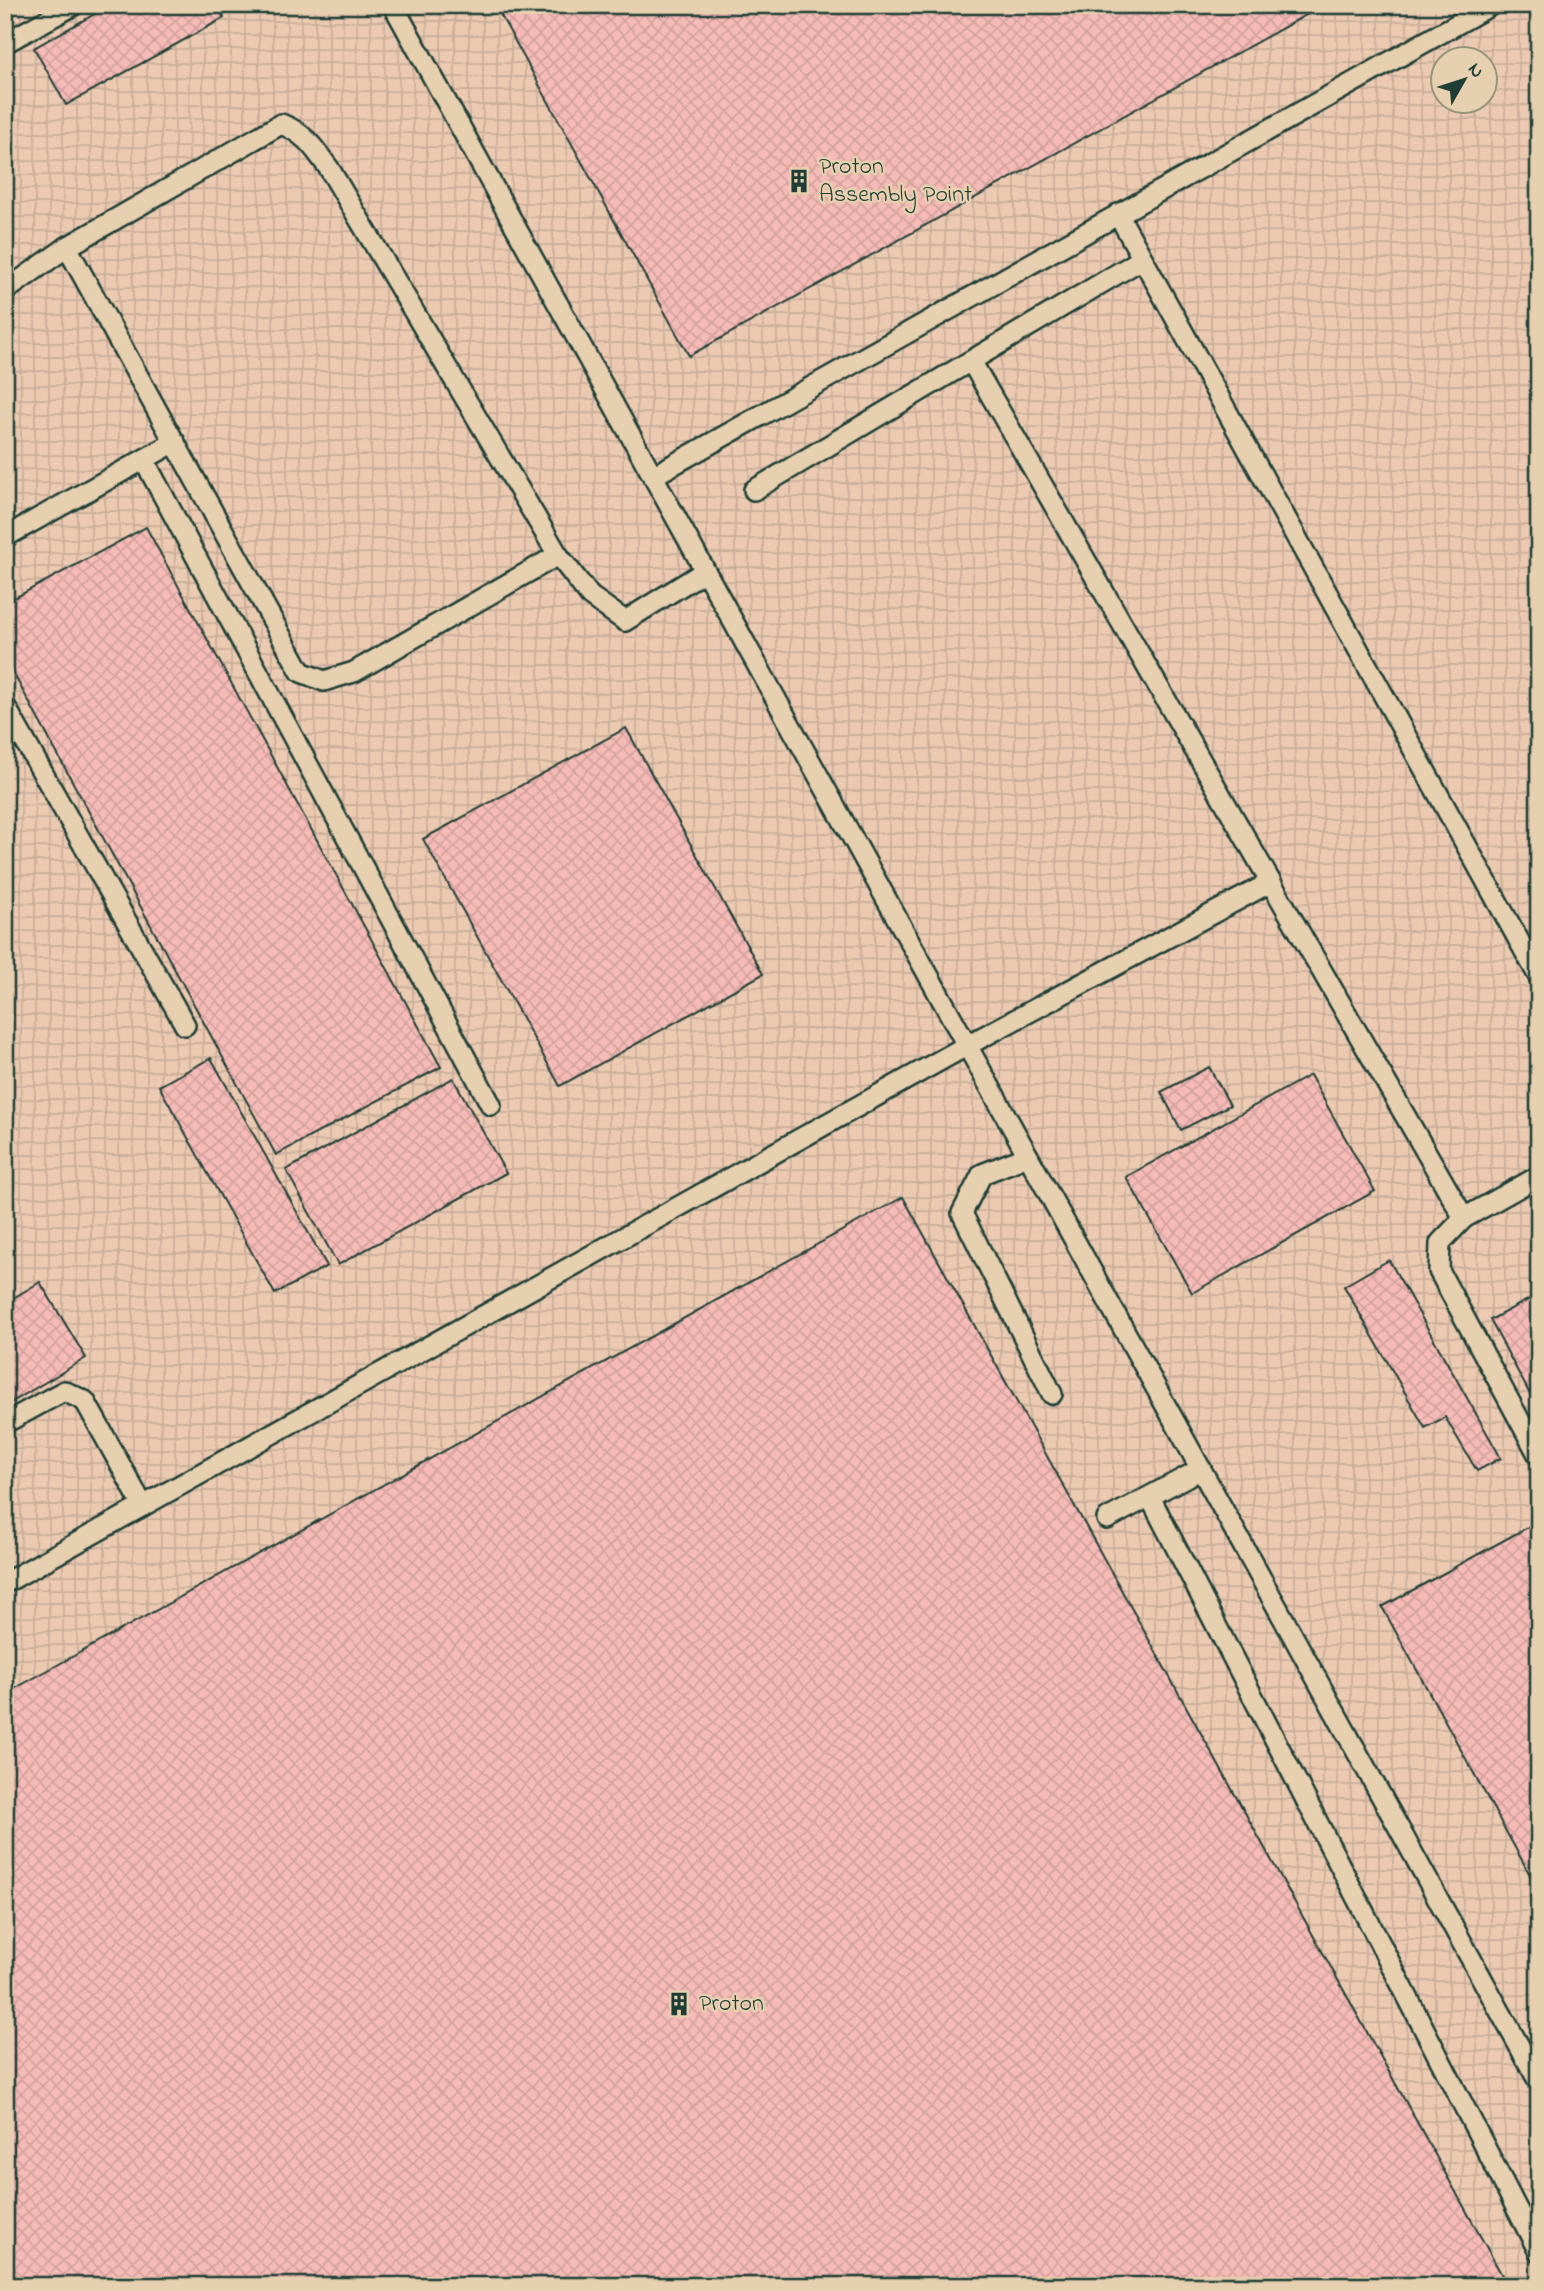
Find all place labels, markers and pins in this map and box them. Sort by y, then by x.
place label: Proton Assembly Point [819,150,972,214]
building icon: Proton Assembly Point [785,167,813,195]
place label: Proton [699,1987,764,2022]
building icon: Proton [665,1990,693,2018]

